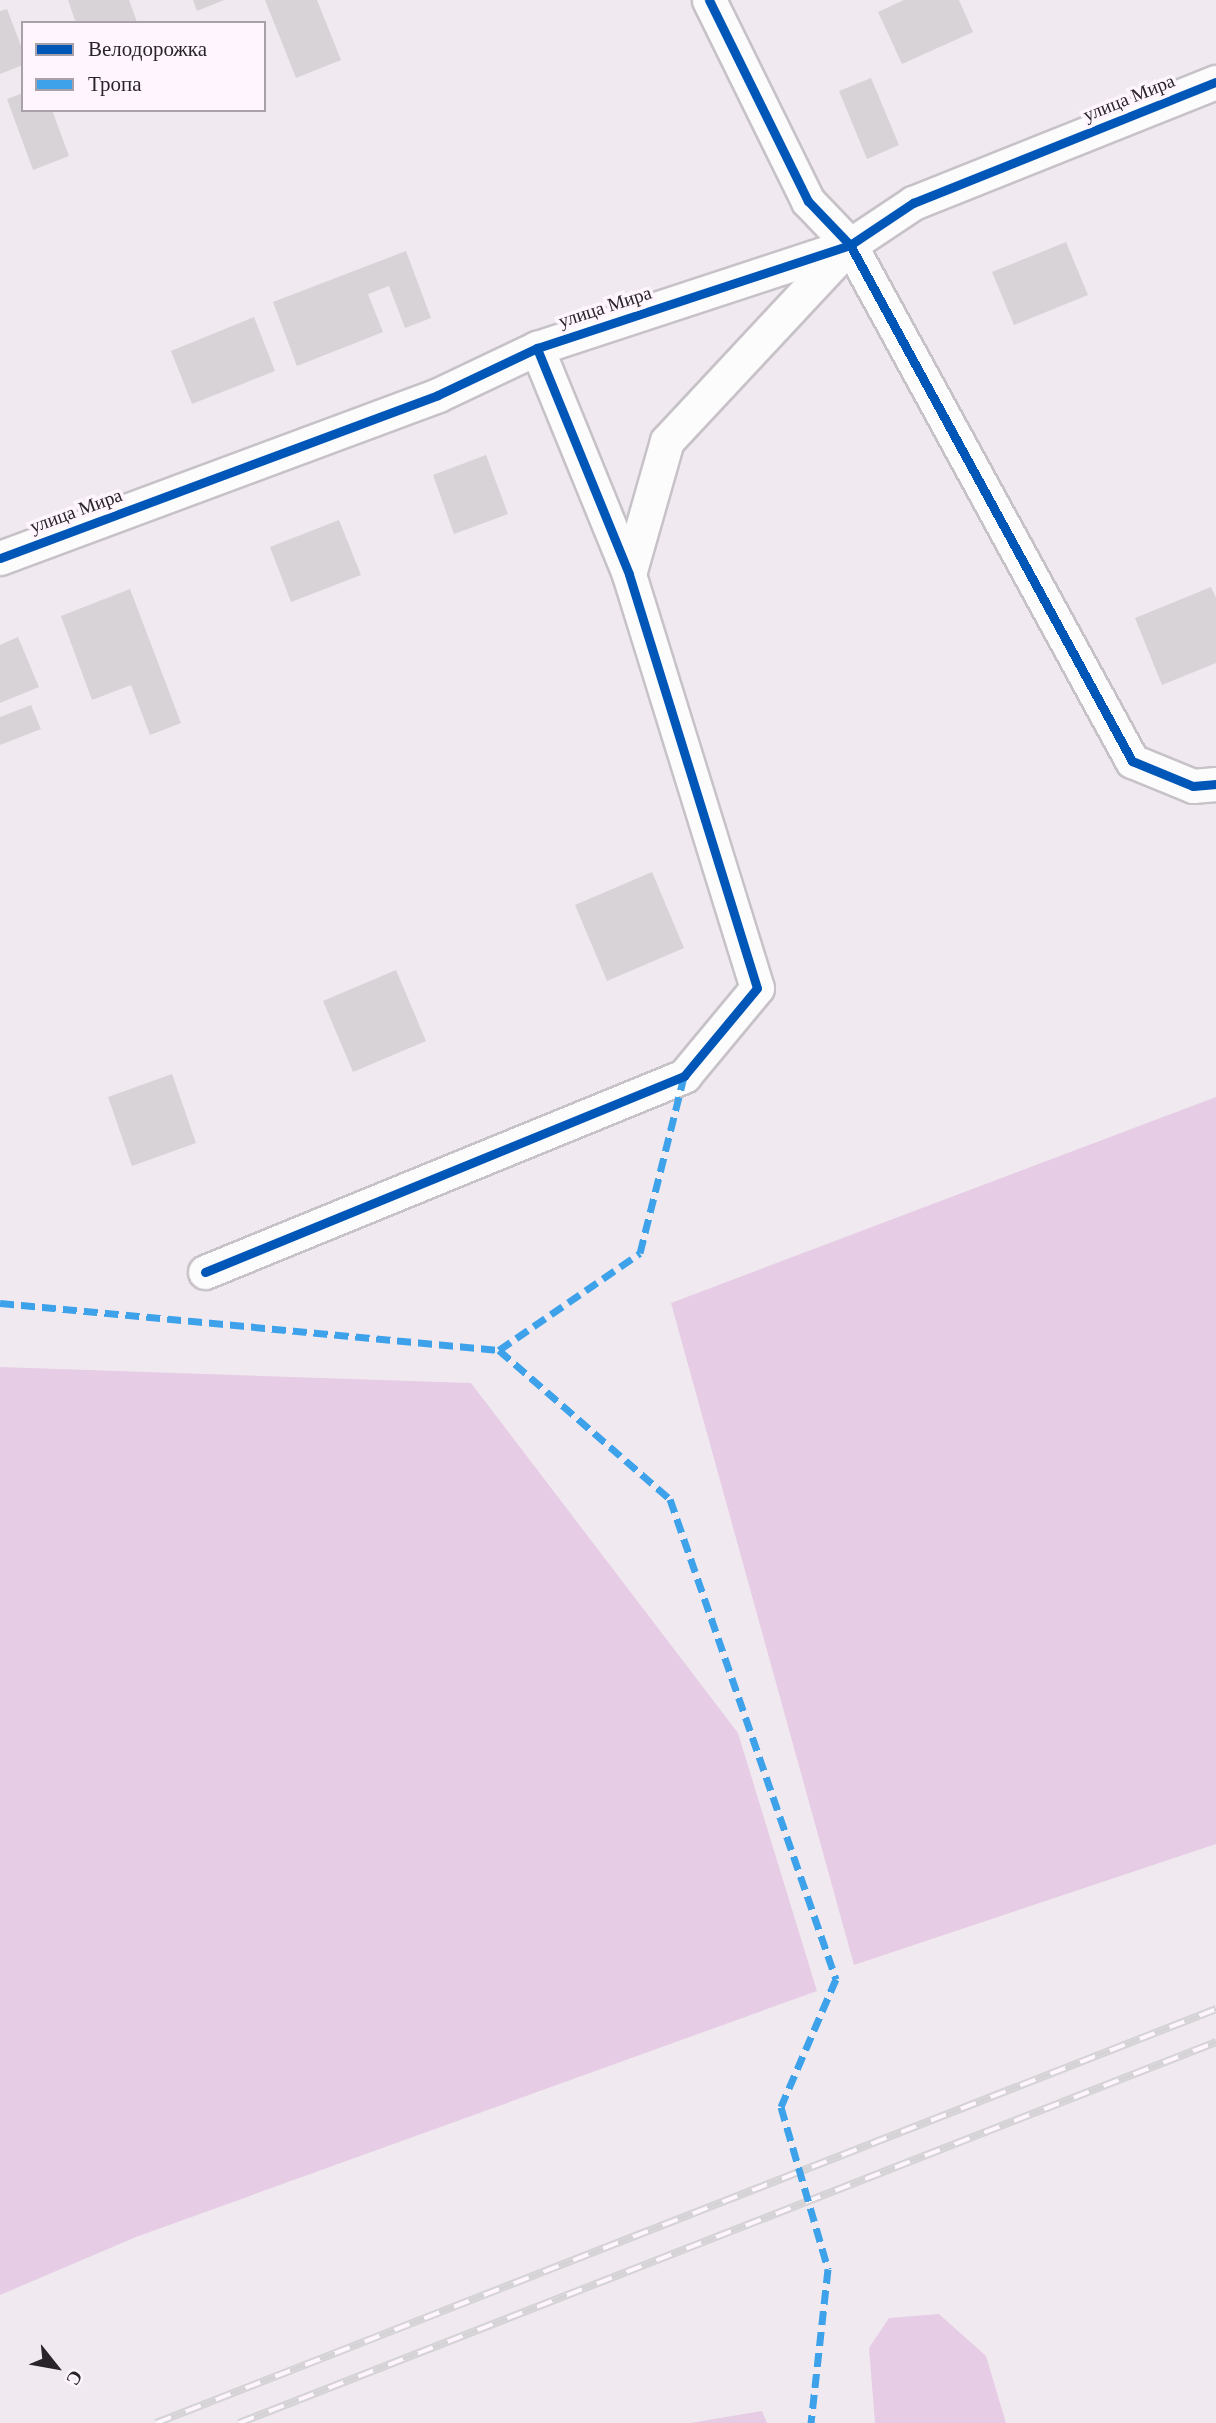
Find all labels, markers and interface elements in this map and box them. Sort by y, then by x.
legend [21,21,266,112]
text: Велодорожка [88,37,207,61]
street label: улица Мира [1080,69,1178,127]
text: Тропа [88,72,142,96]
street label: улица Мира [556,281,654,333]
street label: улица Мира [27,484,125,538]
north arrow [21,2332,91,2402]
text: С [62,2367,87,2389]

